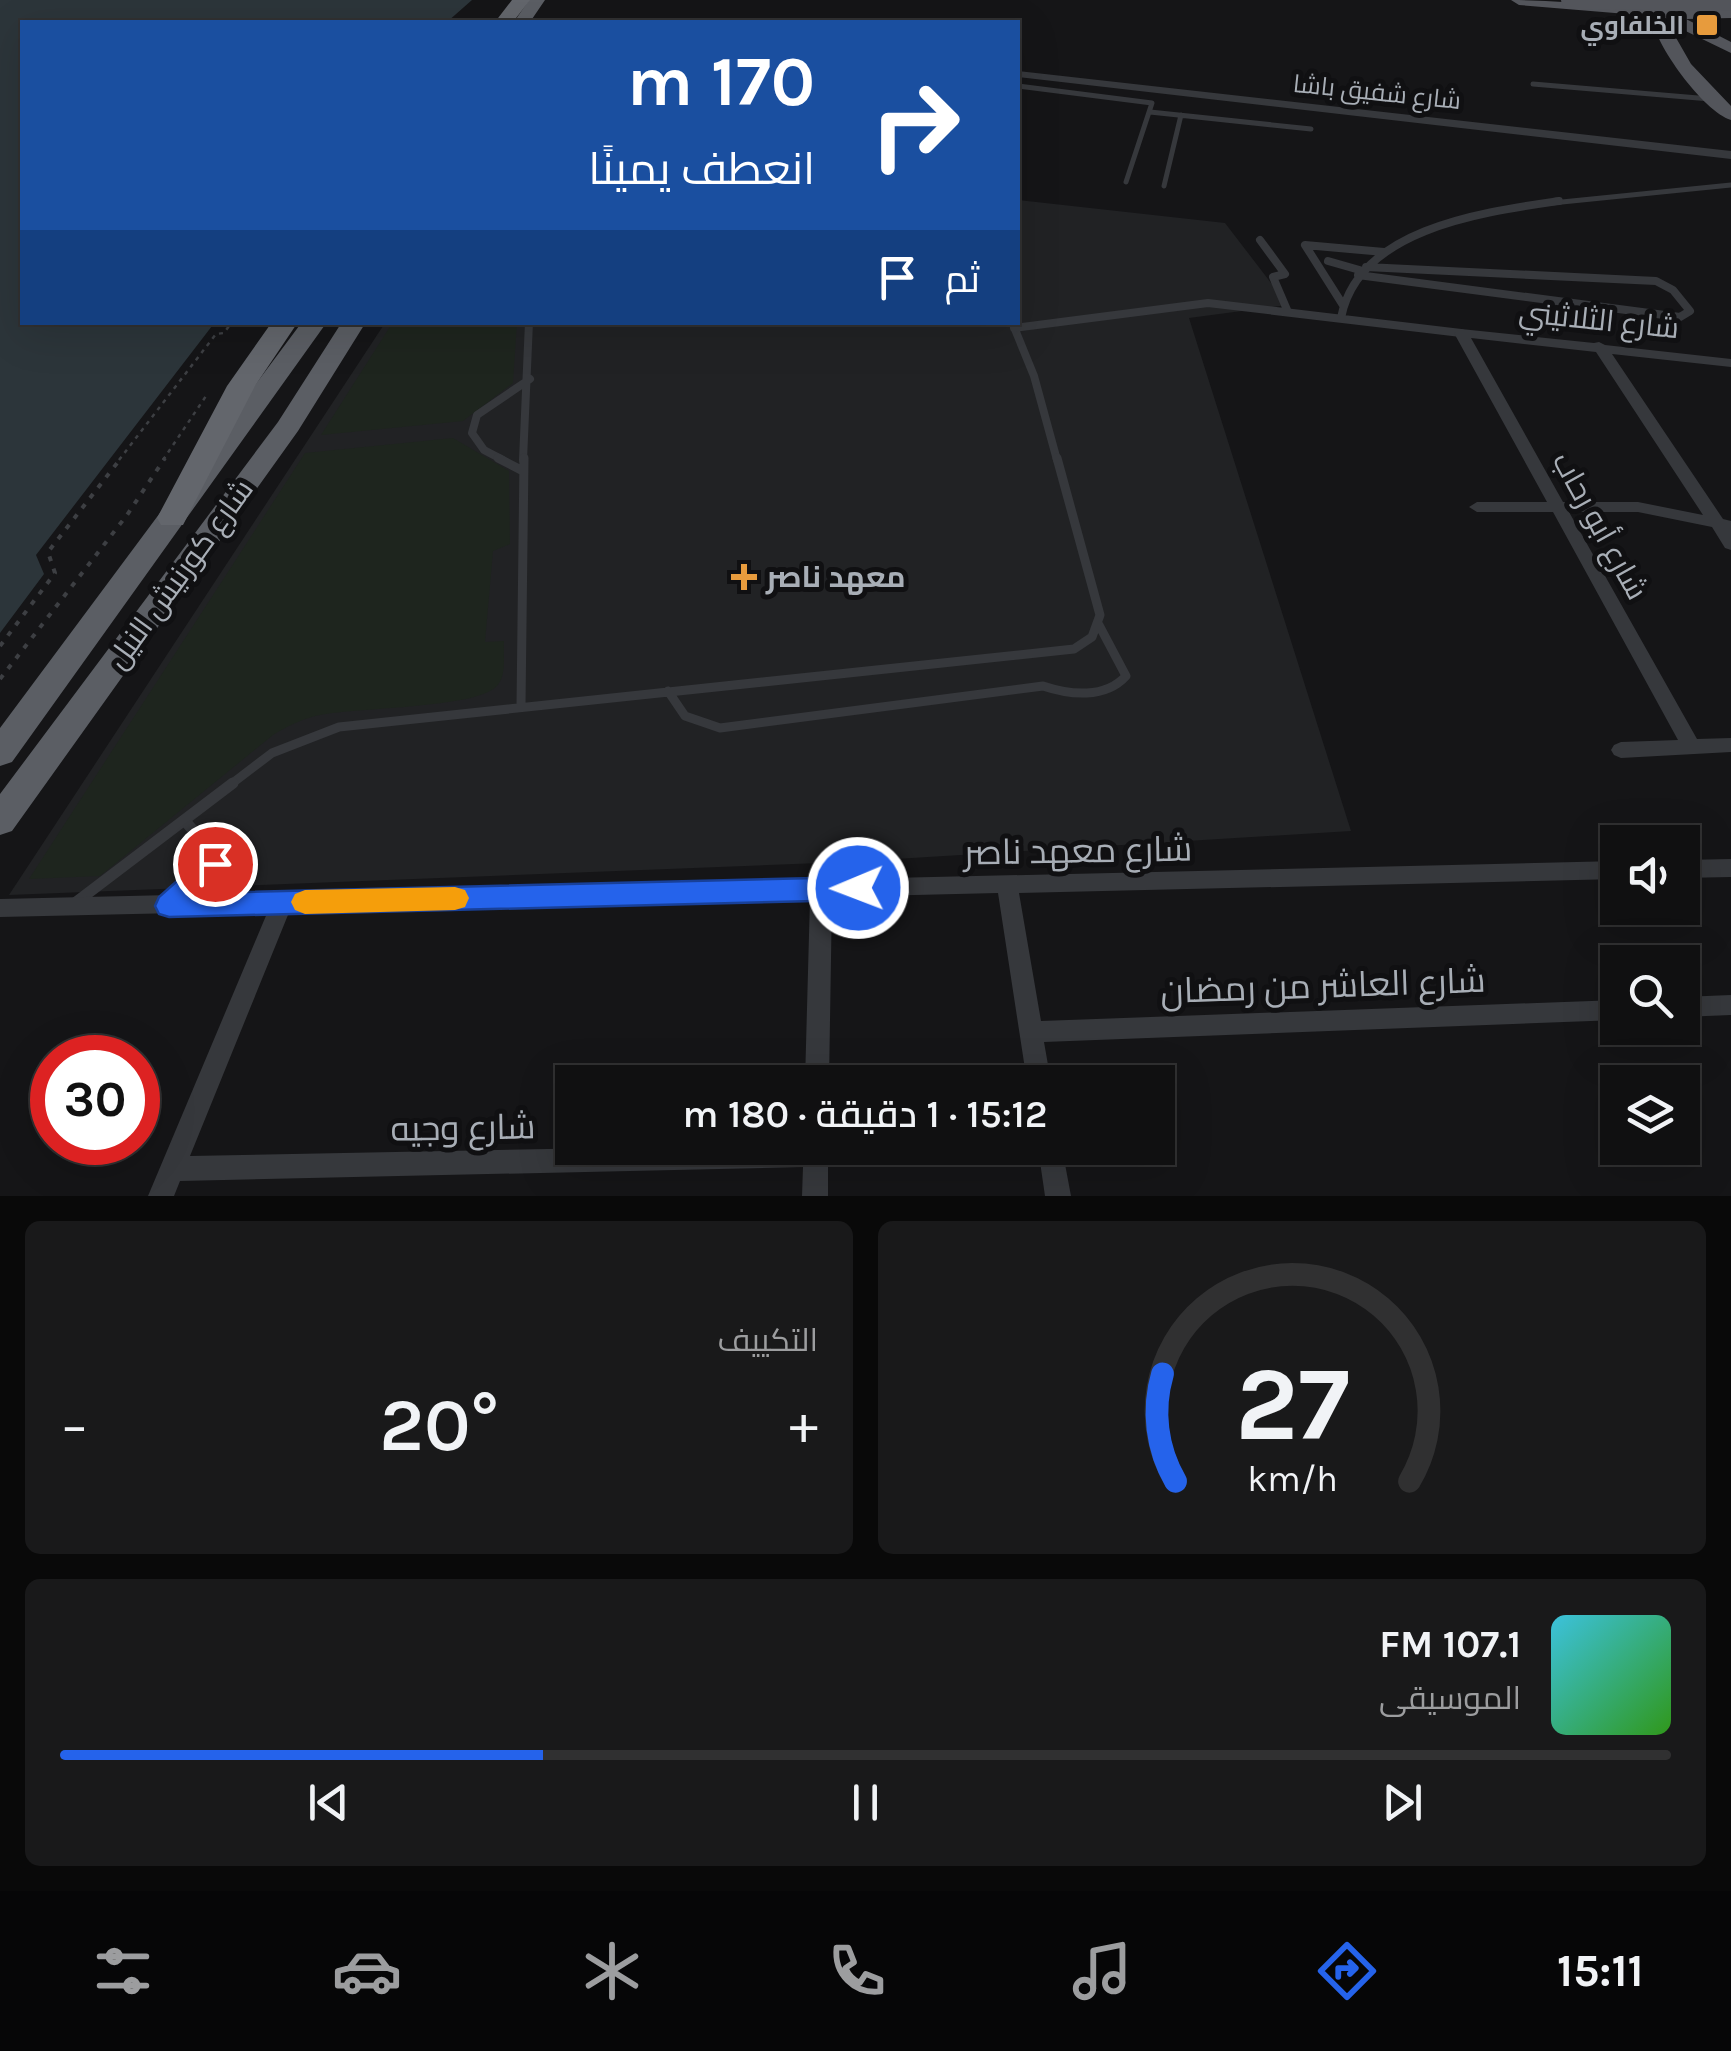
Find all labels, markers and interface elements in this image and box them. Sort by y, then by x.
place label: الخلفاوي [1580,11,1684,46]
marker: الخلفاوي [1694,12,1720,38]
text: 170 m [627,41,815,123]
icon: right [850,60,980,190]
street label: شارع شفيق باشا [1291,69,1462,117]
text: انعطف يمينًا [588,143,815,195]
icon: arrive [870,250,925,305]
text: ثم [945,257,980,302]
street label: شارع الثلاثيني [1517,294,1681,351]
street label: شارع أبو رحاب [1543,446,1656,607]
street label: شارع كورنيش النيل [99,472,262,677]
place label: معهد ناصر [765,559,906,595]
marker: معهد ناصر [731,564,757,590]
pin [173,822,258,907]
map controls [1600,825,1700,1165]
button: sound [1600,825,1700,925]
street label: شارع معهد ناصر [961,829,1193,876]
position arrow [806,836,910,940]
icon: arrive [188,837,243,892]
button: search [1600,945,1700,1045]
street label: شارع العاشر من رمضان [1160,960,1486,1014]
speed limit sign: 30 [30,1035,160,1165]
button: layers [1600,1065,1700,1165]
text: 15:12 · 1 دقيقة · 180 m [683,1092,1047,1137]
street label: شارع وجيه [390,1106,536,1152]
text: التكييف [718,1322,818,1359]
text: 27 [1235,1344,1349,1465]
text: 20° [379,1381,499,1469]
text: − [60,1393,89,1457]
text: + [789,1393,818,1457]
text: km/h [1247,1458,1337,1500]
text: 107.1 FM [1379,1622,1521,1667]
text: الموسيقى [1379,1680,1521,1717]
icon: previous [301,1775,356,1830]
icon: pause [838,1775,893,1830]
icon: next [1375,1775,1430,1830]
icon: filters [88,1936,158,2006]
icon: car [332,1936,402,2006]
icon: climate [577,1936,647,2006]
icon: phone [822,1936,892,2006]
icon: music [1067,1936,1137,2006]
icon: directions [1312,1936,1382,2006]
text: 15:11 [1557,1945,1644,1997]

